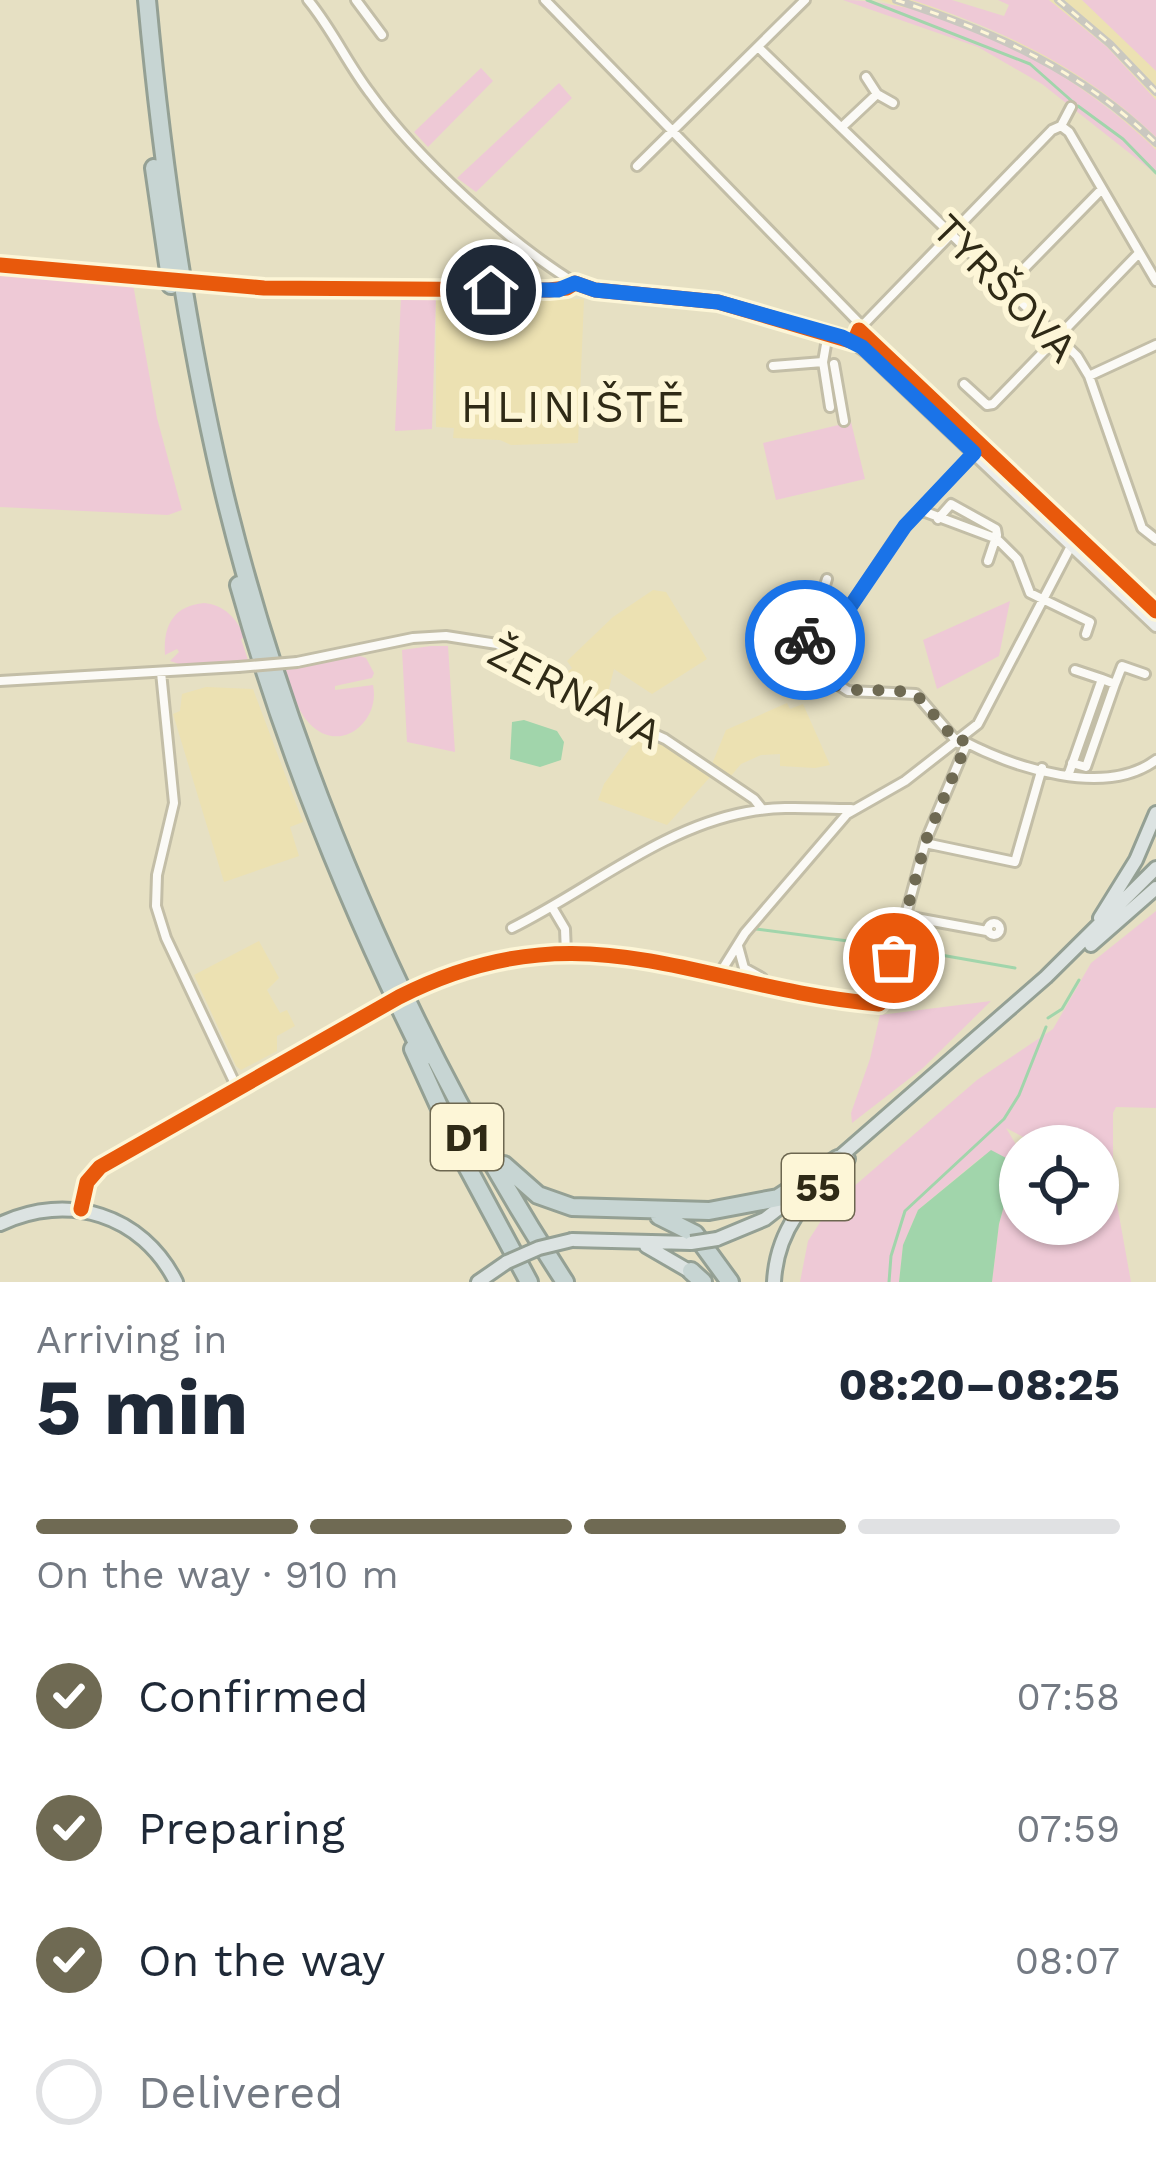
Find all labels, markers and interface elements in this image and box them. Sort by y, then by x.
street label: TYRŠOVA [923,203,1088,372]
pin [440,239,542,341]
icon: home [458,257,524,323]
district label: HLINIŠTĚ [461,380,688,433]
courier [745,580,865,700]
icon: bike [772,607,838,673]
street label: ŽERNAVA [480,627,670,759]
pin [843,907,945,1009]
icon: bag [861,925,927,991]
road number: D1 [431,1104,503,1170]
map controls [999,1125,1119,1245]
button: locate [999,1125,1119,1245]
road number: 55 [782,1154,854,1220]
text: Arriving in [36,1317,227,1362]
text: 08:20–08:25 [838,1358,1120,1411]
text: 5 min [36,1361,248,1453]
text: On the way · 910 m [36,1552,399,1597]
icon: check [36,1663,102,1729]
text: Confirmed [138,1670,369,1723]
text: 07:58 [1016,1674,1120,1719]
icon: check [36,1795,102,1861]
text: Preparing [138,1802,345,1855]
text: 07:59 [1016,1806,1120,1851]
icon: check [36,1927,102,1993]
text: On the way [138,1934,385,1987]
text: 08:07 [1015,1938,1120,1983]
text: Delivered [138,2066,343,2119]

